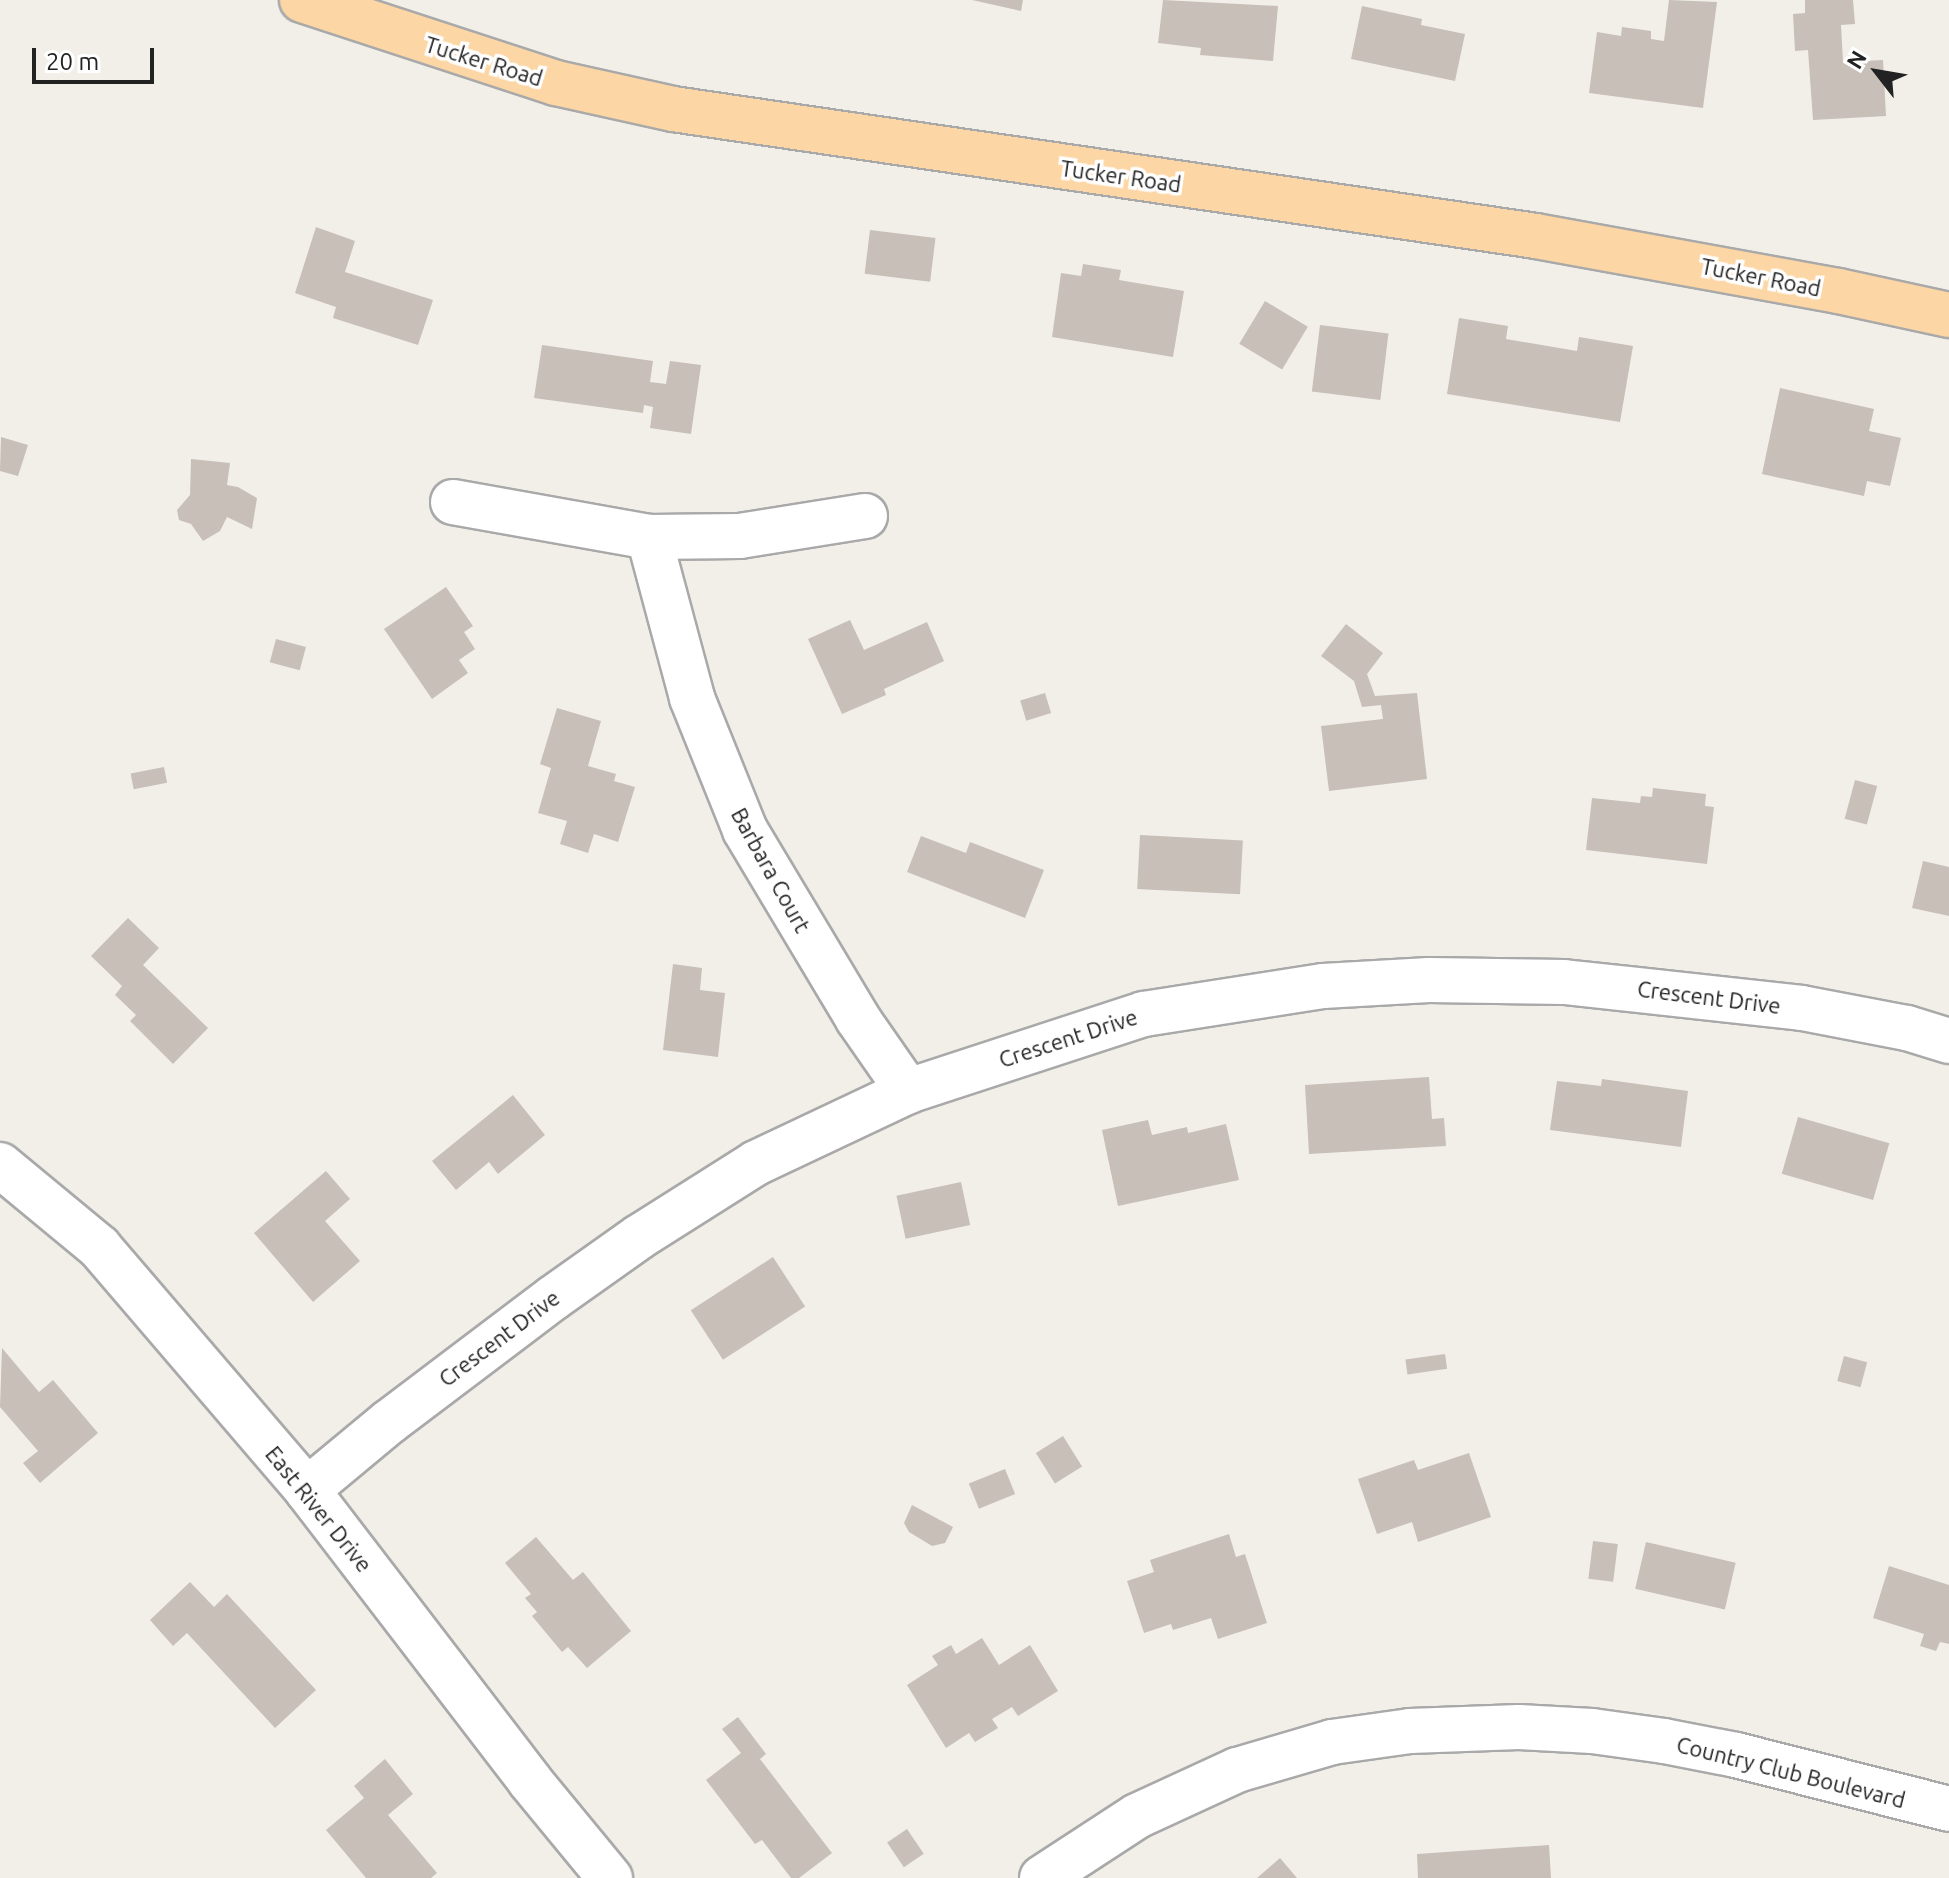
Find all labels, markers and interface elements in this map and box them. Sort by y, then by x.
street label: Tucker Road [422,31,546,91]
scale bar [36,32,158,82]
north arrow [1837,32,1917,112]
text: N [1841,46,1871,73]
text: 20 m [46,48,99,75]
street label: Tucker Road [1059,154,1183,198]
street label: Tucker Road [1699,252,1823,302]
street label: Barbara Court [726,803,816,937]
street label: Crescent Drive [1636,975,1782,1019]
street label: Crescent Drive [995,1003,1141,1073]
street label: Crescent Drive [434,1284,564,1392]
street label: East River Drive [260,1441,378,1577]
street label: Country Club Boulevard [1674,1731,1908,1813]

